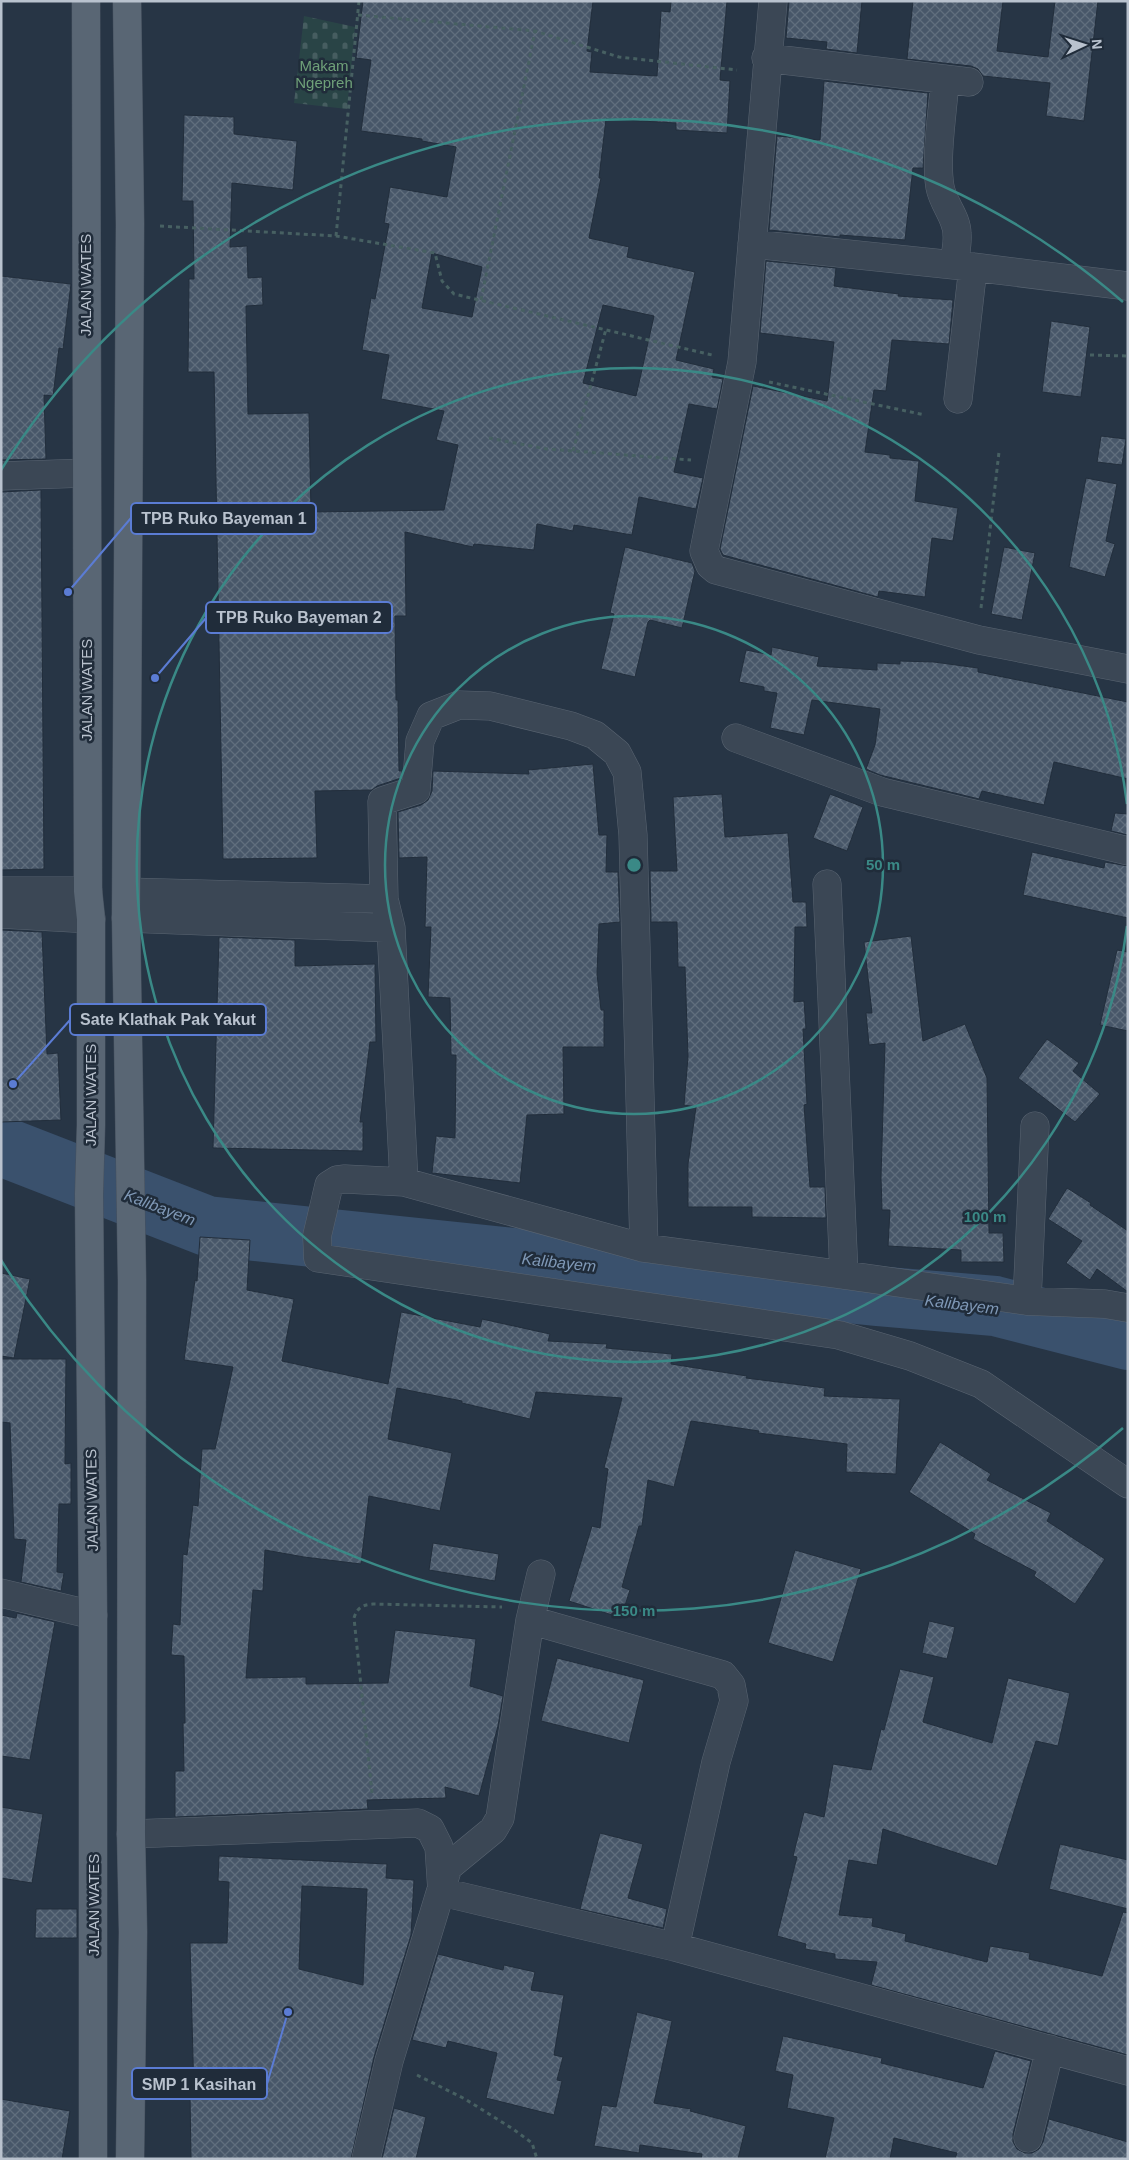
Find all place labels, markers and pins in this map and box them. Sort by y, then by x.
callout: TPB Ruko Bayeman 1 [131,503,316,534]
callout: TPB Ruko Bayeman 2 [206,602,392,633]
centre of rings [625,856,643,874]
callout: Sate Klathak Pak Yakut [70,1004,266,1035]
callout: SMP 1 Kasihan [132,2068,267,2099]

